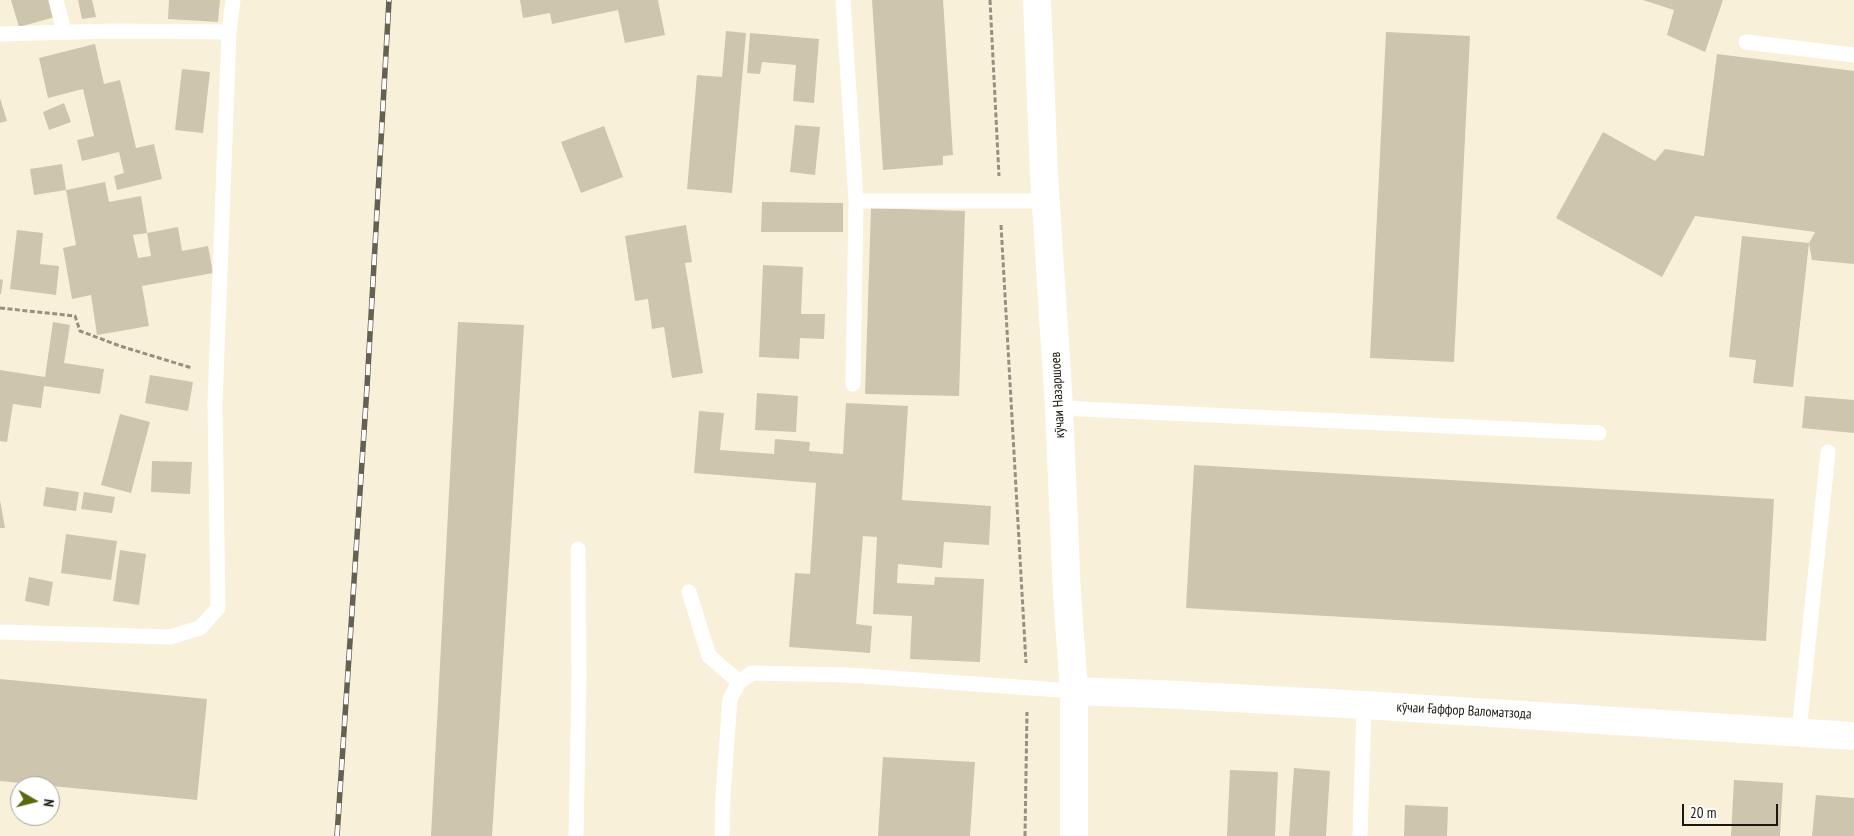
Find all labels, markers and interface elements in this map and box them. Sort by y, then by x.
street label: кӯчаи Назаршоев [1047,351,1069,439]
street label: кӯчаи Ғаффор Валоматзода [1396,699,1532,723]
north arrow [10,776,60,826]
scale bar [1684,794,1780,826]
text: N [39,798,58,808]
text: 20 m [1690,803,1716,822]

